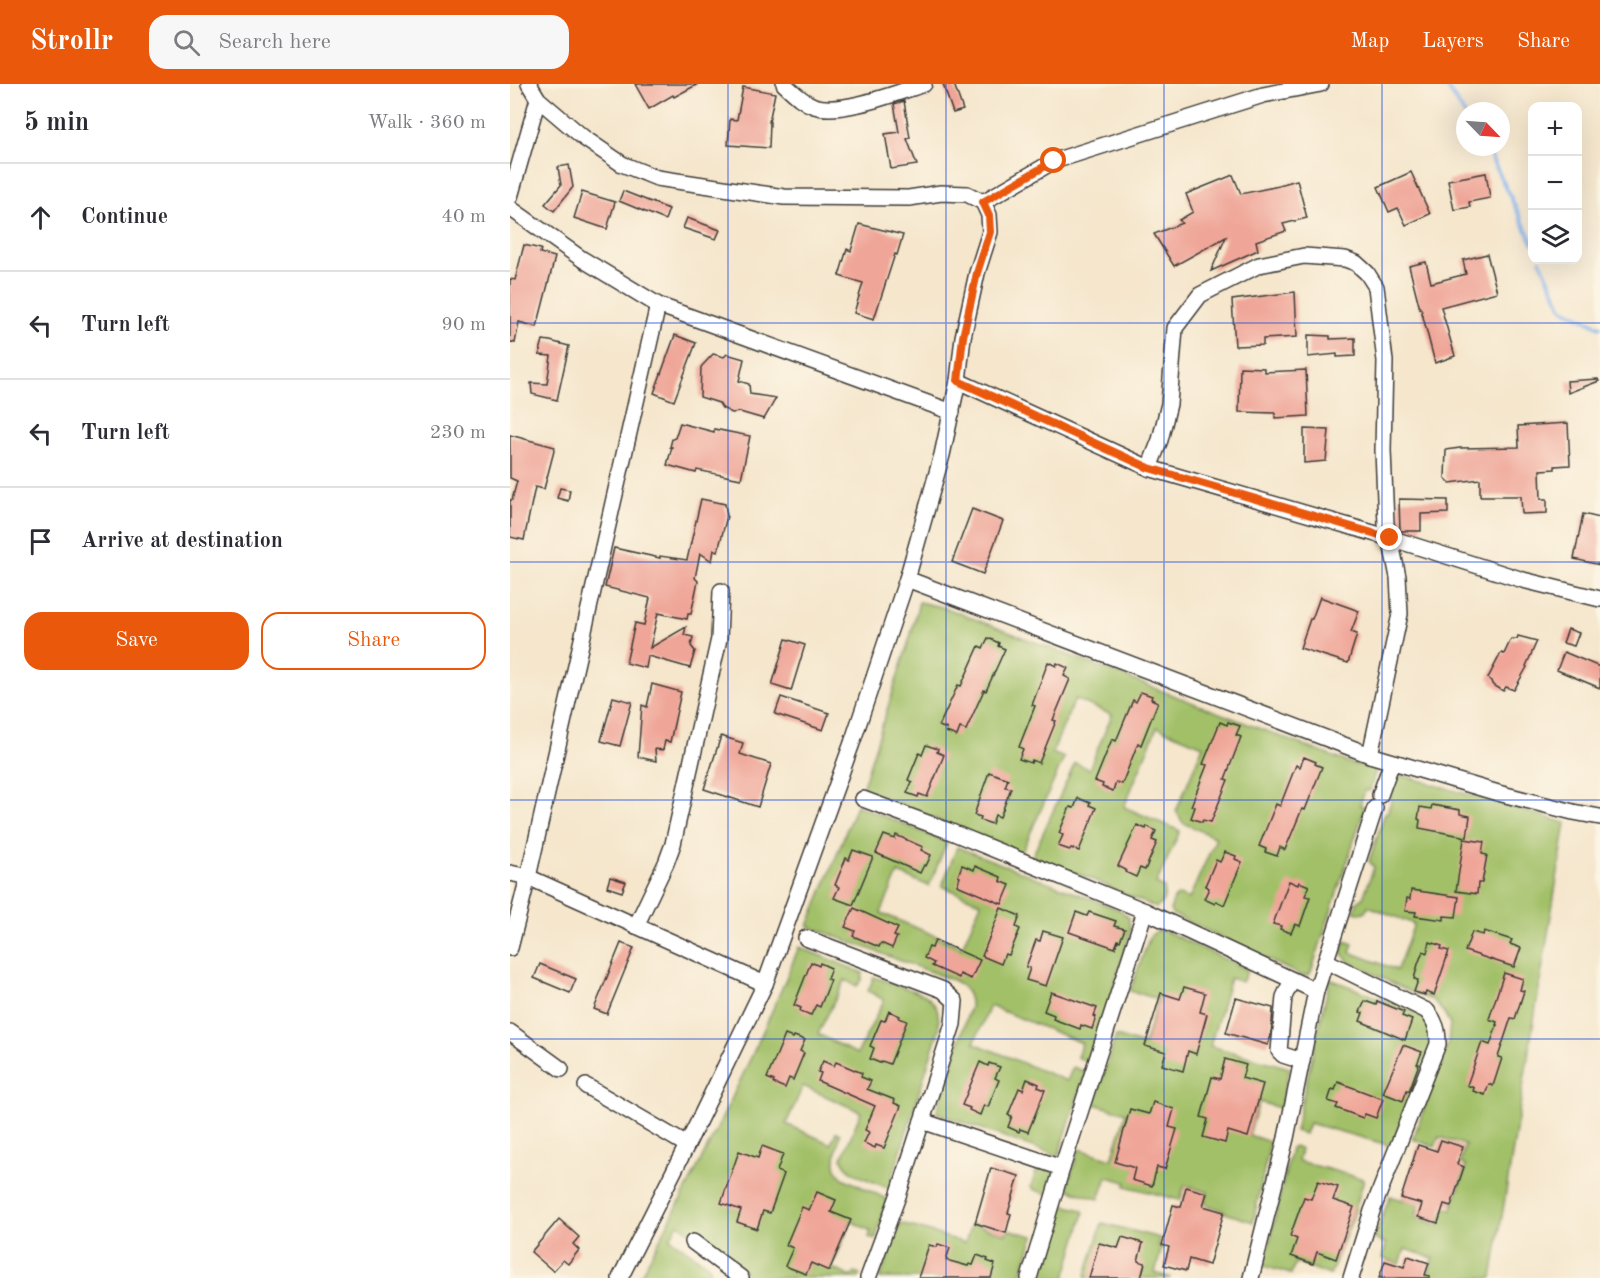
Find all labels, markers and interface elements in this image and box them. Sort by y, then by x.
search box [149,15,569,69]
icon: search [170,26,203,59]
text: Strollr [30,28,113,56]
text: Search here [218,31,331,53]
text: Map [1350,31,1389,52]
text: Layers [1422,31,1484,52]
text: Share [1517,31,1570,52]
north arrow [1456,102,1510,156]
map controls [1528,102,1582,264]
button: + [1528,102,1582,156]
text: 5 min [24,110,89,136]
text: Walk · 360 m [367,113,486,133]
route start [1040,147,1066,173]
button: − [1528,156,1582,210]
icon: ahead [24,201,57,234]
text: Continue [81,206,168,228]
text: 40 m [441,207,486,227]
button: layers [1528,210,1582,264]
icon: left [24,309,57,342]
text: Turn left [81,314,170,336]
text: 90 m [441,315,486,335]
icon: left [24,417,57,450]
text: Turn left [81,422,170,444]
text: 230 m [430,423,486,443]
route end [1376,524,1402,550]
icon: arrive [24,525,57,558]
text: Arrive at destination [81,530,283,552]
button: Save [24,612,249,670]
button: Share [261,612,486,670]

